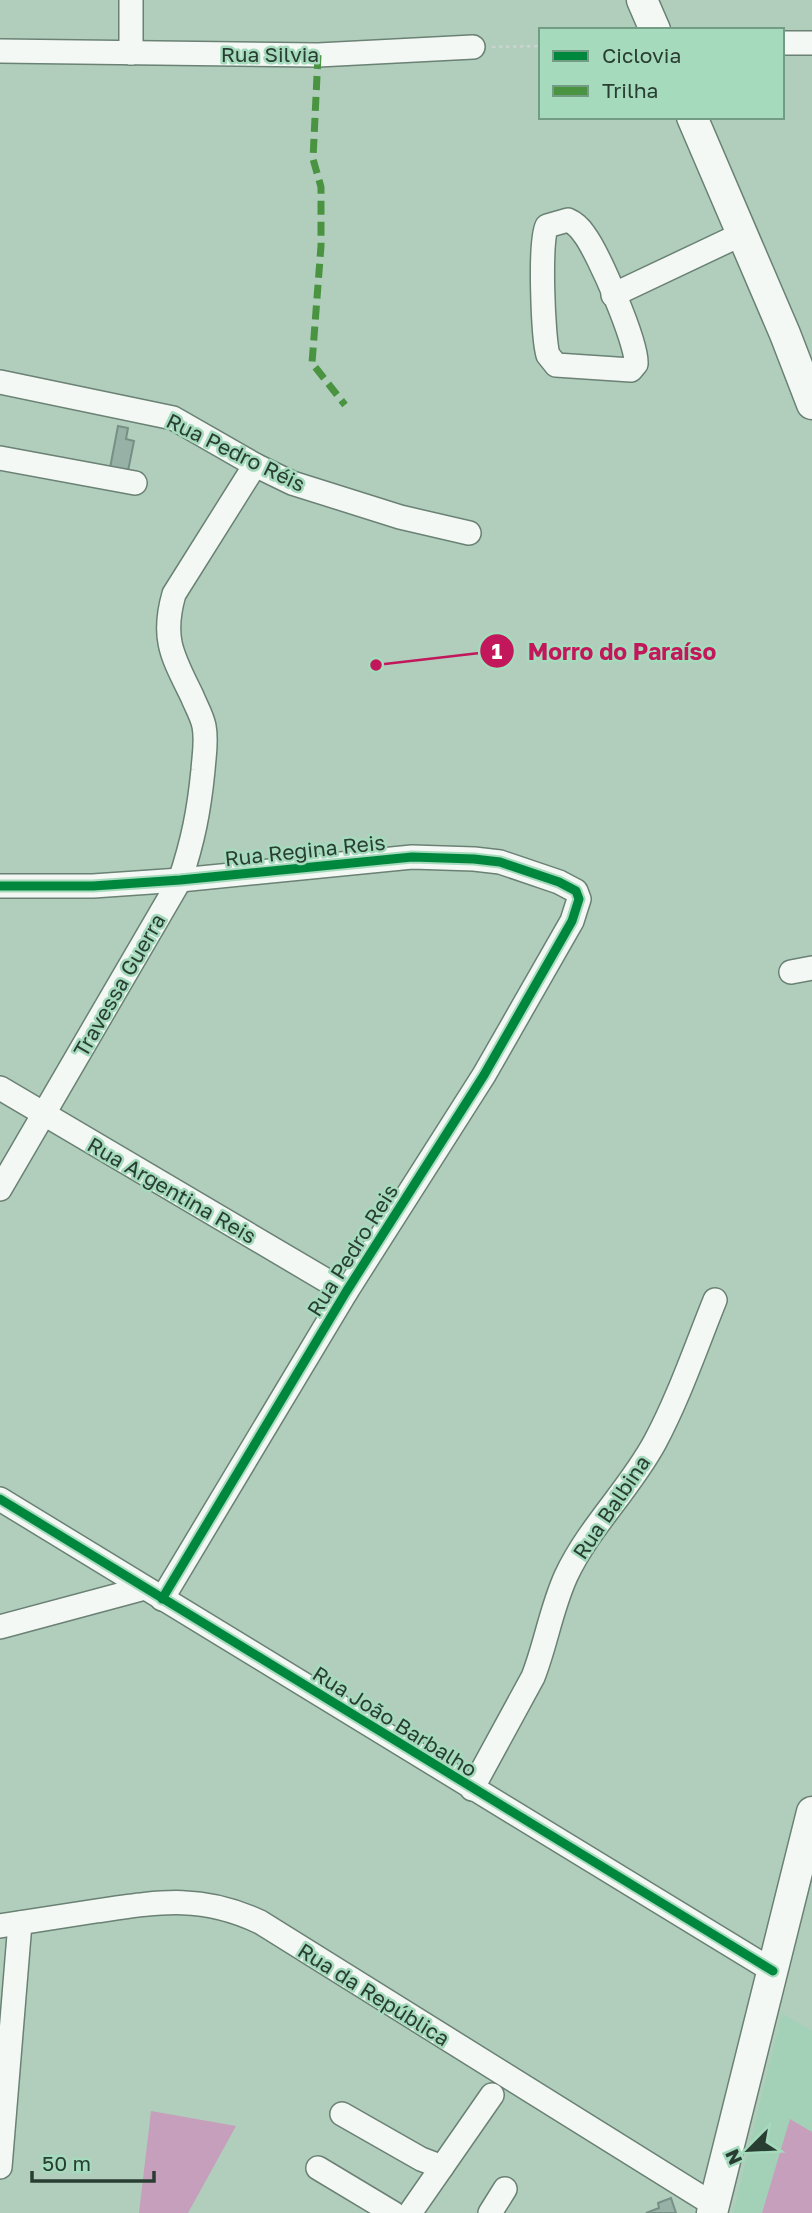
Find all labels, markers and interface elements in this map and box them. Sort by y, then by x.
legend [539,28,784,119]
street label: Rua Silvia [221,41,319,67]
text: Ciclovia [602,42,681,68]
text: Trilha [602,77,658,103]
street label: Rua Pedro Réis [162,407,310,497]
callout: Morro do Paraíso [479,629,731,673]
text: Morro do Paraíso [528,637,716,665]
text: 1 [492,638,503,664]
street label: Rua Regina Reis [223,829,387,871]
street label: Travessa Guerra [67,909,171,1061]
street label: Rua Argentina Reis [83,1131,261,1249]
street label: Rua Pedro Reis [301,1179,403,1321]
street label: Rua Balbina [567,1450,655,1564]
street label: Rua João Barbalho [308,1660,482,1782]
street label: Rua da República [293,1937,455,2051]
north arrow [714,2115,784,2185]
scale bar [32,2140,154,2184]
text: N [720,2146,746,2168]
text: 50 m [42,2150,91,2176]

